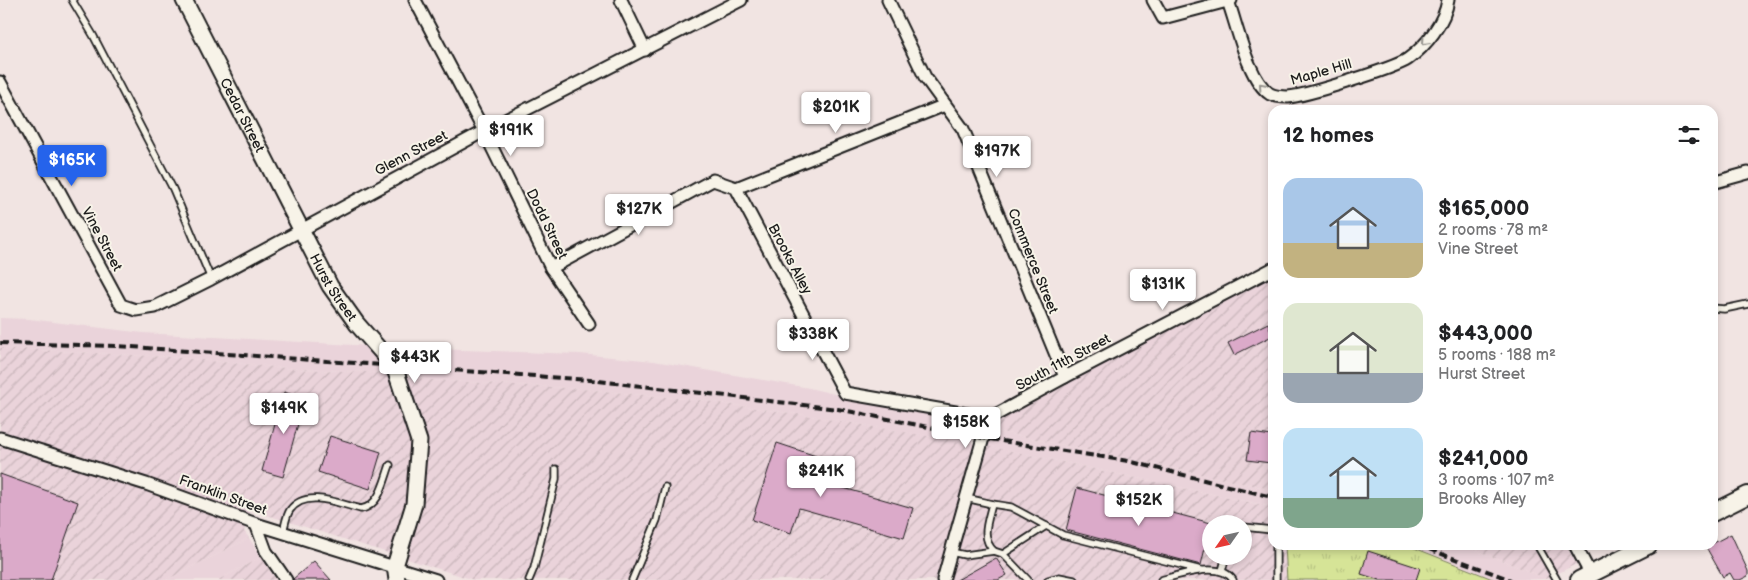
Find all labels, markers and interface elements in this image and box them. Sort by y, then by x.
one-way arrow [1422,36,1431,45]
street label: Maple Hill [1288,55,1354,89]
street label: Cedar Street [217,75,269,156]
one-way arrow [1259,82,1268,91]
pin: $201K [801,92,871,134]
text: $201K [812,98,860,117]
pin: $191K [476,114,546,157]
text: $191K [489,121,533,140]
icon: filters [1675,121,1703,149]
text: 12 homes [1283,123,1374,148]
street label: Glenn Street [372,126,451,179]
pin: $197K [962,136,1032,178]
text: $197K [974,142,1020,161]
pin: $165K [37,144,107,187]
text: $165K [48,151,96,170]
street label: Dodd Street [523,186,572,262]
pin: $127K [604,194,674,236]
text: $165,000 [1438,196,1529,221]
icon: home [1323,198,1383,258]
text: $127K [616,200,662,219]
street label: Vine Street [78,204,126,275]
street label: Commerce Street [1004,206,1062,317]
street label: Brooks Alley [764,221,816,298]
text: 2 rooms · 78 m² [1438,221,1548,240]
text: Vine Street [1438,240,1518,259]
street label: Hurst Street [306,251,361,325]
pin: $131K [1128,268,1198,311]
text: $131K [1141,275,1185,294]
pin: $338K [778,318,848,361]
text: $443,000 [1438,321,1533,346]
icon: home [1323,323,1383,383]
text: $338K [788,325,838,344]
street label: South 11th Street [1013,330,1114,394]
pin: $443K [380,342,450,384]
text: 5 rooms · 188 m² [1438,346,1556,365]
text: $443K [390,348,440,367]
text: Hurst Street [1438,365,1525,384]
pin: $149K [249,392,319,435]
text: $149K [261,399,307,418]
pin: $158K [931,406,1001,449]
text: $158K [942,413,990,432]
text: $241,000 [1438,446,1528,471]
icon: home [1323,448,1383,508]
pin: $241K [786,456,856,498]
text: $241K [798,462,844,481]
street label: Franklin Street [177,471,270,519]
text: 3 rooms · 107 m² [1438,471,1554,490]
pin: $152K [1104,484,1174,527]
text: Brooks Alley [1438,490,1526,509]
text: $152K [1116,491,1162,510]
north arrow [1202,515,1252,565]
map controls [1202,515,1252,565]

